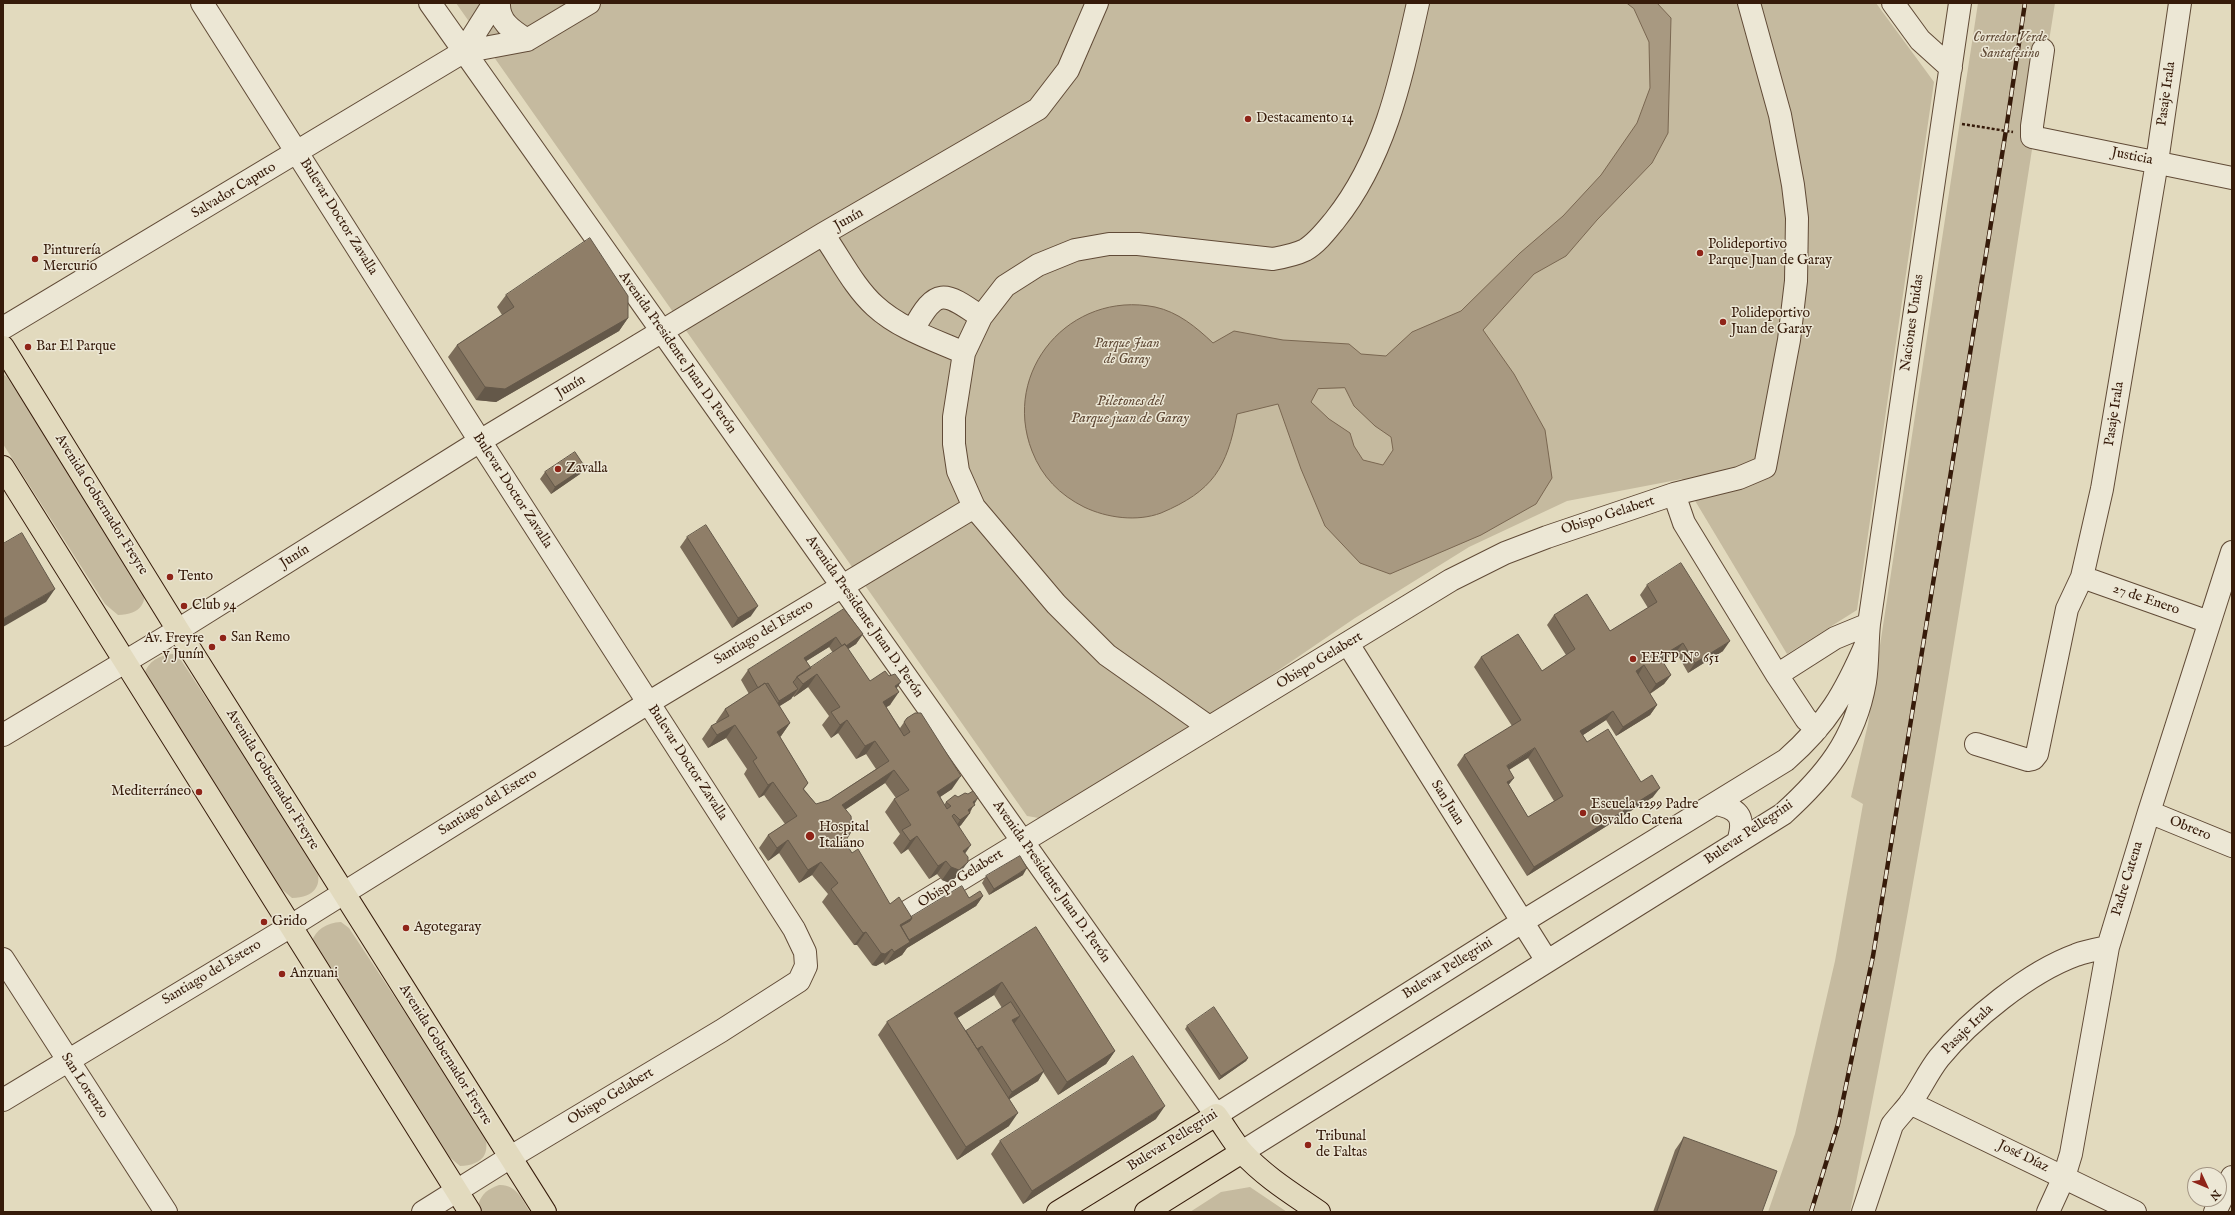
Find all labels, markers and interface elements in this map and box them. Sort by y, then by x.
park label: Corredor Verde Santafesino [1973,30,2047,62]
street label: Pasaje Irala [2154,61,2180,127]
place label: Destacamento 14 [1256,111,1354,127]
marker: Destacamento 14 [1243,114,1253,124]
street label: Justicia [2110,145,2154,169]
street label: Bulevar Doctor Zavalla [295,156,381,278]
street label: Salvador Caputo [189,159,279,223]
street label: Junín [831,205,867,235]
place label: Polideportivo Parque Juan de Garay [1708,237,1832,270]
place label: Pinturería Mercurio [43,243,101,276]
marker: Polideportivo Parque Juan de Garay [1695,248,1705,258]
marker: Pinturería Mercurio [30,254,40,264]
street label: Avenida Presidente Juan D. Perón [614,269,740,437]
street label: Naciones Unidas [1898,273,1928,373]
place label: Polideportivo Juan de Garay [1731,306,1812,338]
marker: Polideportivo Juan de Garay [1718,317,1728,327]
park label: Parque Juan de Garay [1095,336,1159,368]
place label: Bar El Parque [36,339,116,355]
marker: Bar El Parque [23,342,33,352]
street label: Junín [553,372,589,402]
street label: Pasaje Irala [2102,381,2128,447]
water label: Piletones del Parque juan de Garay [1071,393,1189,428]
street label: Bulevar Doctor Zavalla [468,430,556,552]
street label: Avenida Gobernador Freyre [51,432,151,578]
place label: Zavalla [566,461,608,477]
marker: Zavalla [553,464,563,474]
street label: Obispo Gelabert [1559,493,1657,539]
street label: Avenida Presidente Juan D. Perón [801,533,927,701]
street label: Junín [277,542,313,572]
place label: Tento [178,569,213,585]
marker: Tento [165,572,175,582]
street label: 27 de Enero [2111,581,2181,619]
street label: Santiago del Estero [711,597,817,669]
place label: Club 94 [192,598,236,614]
marker: Club 94 [179,601,189,611]
street label: Obispo Gelabert [1274,629,1366,693]
place label: San Remo [231,630,290,646]
place label: Av. Freyre y Junín [144,631,204,664]
marker: San Remo [218,633,228,643]
marker: Av. Freyre y Junín [207,642,217,652]
place label: EETP Nº 651 [1641,651,1719,667]
marker: EETP Nº 651 [1628,654,1638,664]
street label: Bulevar Doctor Zavalla [643,702,731,824]
street label: Avenida Gobernador Freyre [222,707,322,853]
street label: Santiago del Estero [436,766,540,840]
street label: San Juan [1427,777,1467,829]
place label: Mediterráneo [111,784,191,800]
marker: Mediterráneo [194,787,204,797]
place label: Escuela 1299 Padre Osvaldo Catena [1591,797,1698,830]
street label: Bulevar Pellegrini [1702,797,1796,869]
street label: Avenida Presidente Juan D. Perón [988,798,1114,966]
marker: Escuela 1299 Padre Osvaldo Catena [1578,808,1588,818]
street label: Obrero [2167,813,2213,845]
place label: Hospital Italiano [819,820,869,852]
marker: Hospital Italiano [804,830,816,842]
street label: Padre Catena [2109,840,2147,918]
street label: Obispo Gelabert [915,846,1007,912]
place label: Grido [272,914,307,930]
marker: Grido [259,917,269,927]
place label: Agotegaray [414,920,481,936]
marker: Agotegaray [401,923,411,933]
street label: Bulevar Pellegrini [1400,935,1496,1003]
street label: Santiago del Estero [159,937,265,1009]
place label: Anzuani [290,966,338,982]
marker: Anzuani [277,969,287,979]
street label: Avenida Gobernador Freyre [395,982,495,1128]
street label: Pasaje Irala [1939,1001,1997,1059]
street label: San Lorenzo [57,1050,111,1122]
street label: Obispo Gelabert [565,1065,657,1129]
street label: Bulevar Pellegrini [1125,1107,1221,1175]
place label: Tribunal de Faltas [1316,1129,1367,1162]
street label: José Díaz [1995,1137,2051,1177]
marker: Tribunal de Faltas [1303,1140,1313,1150]
north arrow [2187,1167,2227,1207]
text: N [2207,1186,2223,1203]

